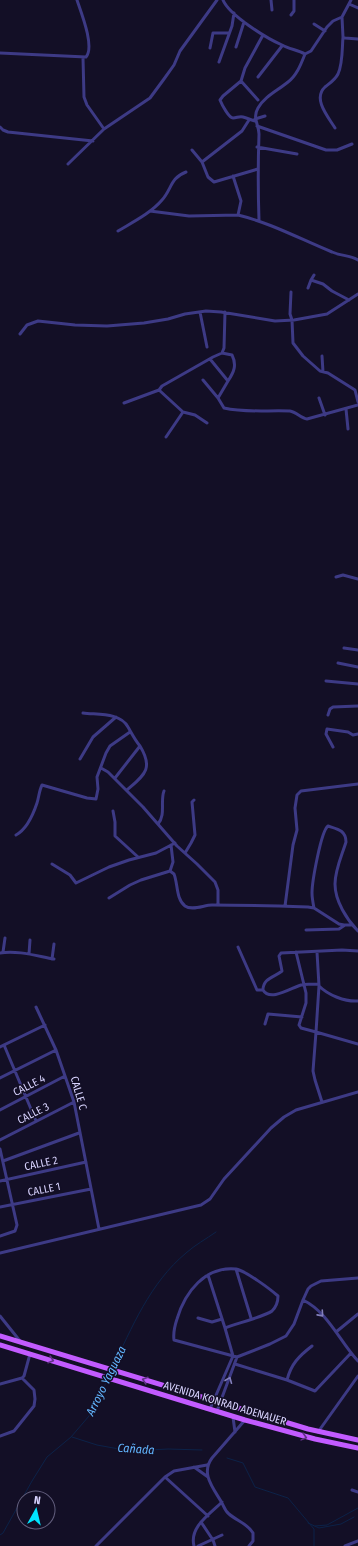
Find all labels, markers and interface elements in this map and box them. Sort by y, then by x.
street label: CALLE 4 [11,1072,48,1099]
street label: CALLE C [68,1075,90,1112]
street label: CALLE 3 [15,1100,51,1127]
street label: CALLE 2 [23,1154,59,1173]
street label: CALLE 1 [27,1180,62,1199]
one-way arrow [317,1309,324,1317]
water label: Arroyo Yaguaza [83,1344,129,1419]
one-way arrow [47,1355,54,1364]
one-way arrow [142,1376,149,1385]
one-way arrow [224,1376,232,1383]
street label: AVENIDA KONRAD ADENAUER [162,1379,288,1428]
one-way arrow [301,1432,307,1440]
water label: Cañada [117,1441,155,1457]
north arrow [16,1490,56,1530]
text: N [33,1494,41,1507]

